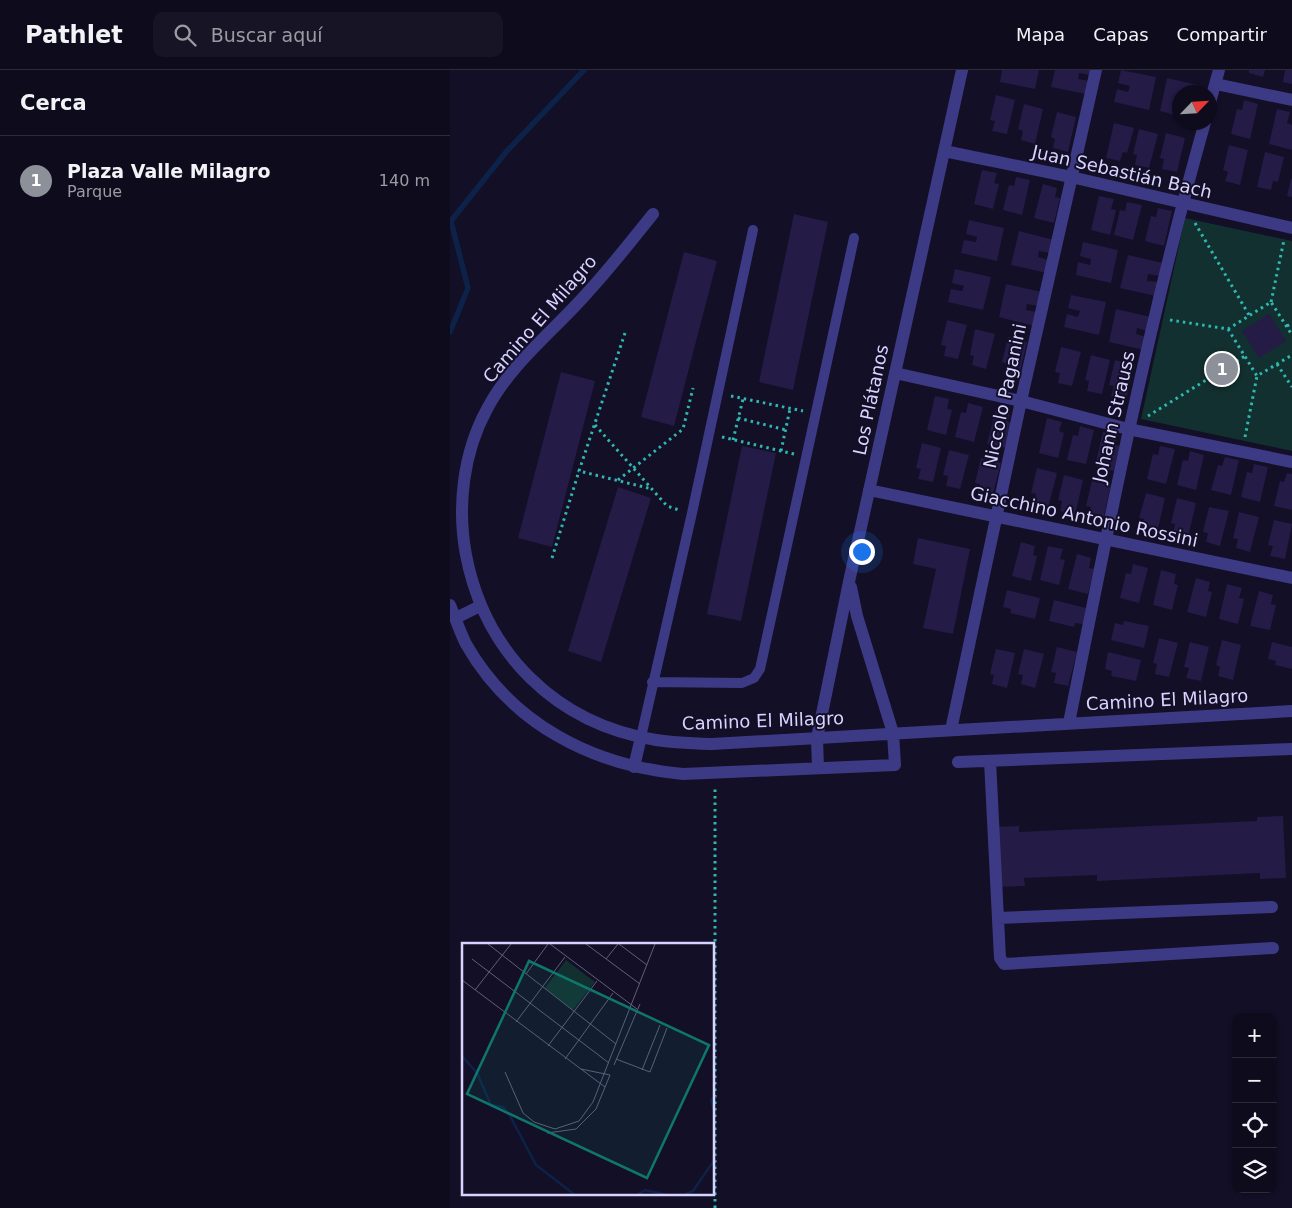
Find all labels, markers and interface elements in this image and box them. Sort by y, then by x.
search box [153,12,503,57]
text: Pathlet [25,21,123,49]
icon: search [171,21,199,49]
text: Buscar aquí [211,24,323,46]
text: Mapa [1016,24,1065,45]
text: Capas [1093,24,1149,45]
text: Compartir [1177,24,1267,45]
north arrow [1172,85,1217,130]
text: Cerca [20,91,87,115]
street label: Juan Sebastián Bach [1029,140,1214,202]
text: Plaza Valle Milagro [67,160,271,182]
text: 1 [30,171,42,190]
text: 140 m [379,171,430,190]
text: Parque [67,182,122,201]
street label: Camino El Milagro [478,251,601,387]
street label: Niccolo Paganini [979,322,1030,470]
street label: Los Plátanos [849,343,892,457]
street label: Johann Strauss [1088,349,1139,486]
pin: 1 [1206,350,1238,388]
street label: Giacchino Antonio Rossini [968,482,1200,551]
your location [849,539,875,565]
street label: Camino El Milagro [1085,685,1249,714]
street label: Camino El Milagro [681,707,844,734]
inset map [462,943,715,1196]
map controls [1232,1013,1277,1193]
button: + [1232,1013,1277,1058]
button: − [1232,1058,1277,1103]
button: locate [1232,1103,1277,1148]
button: layers [1232,1148,1277,1193]

